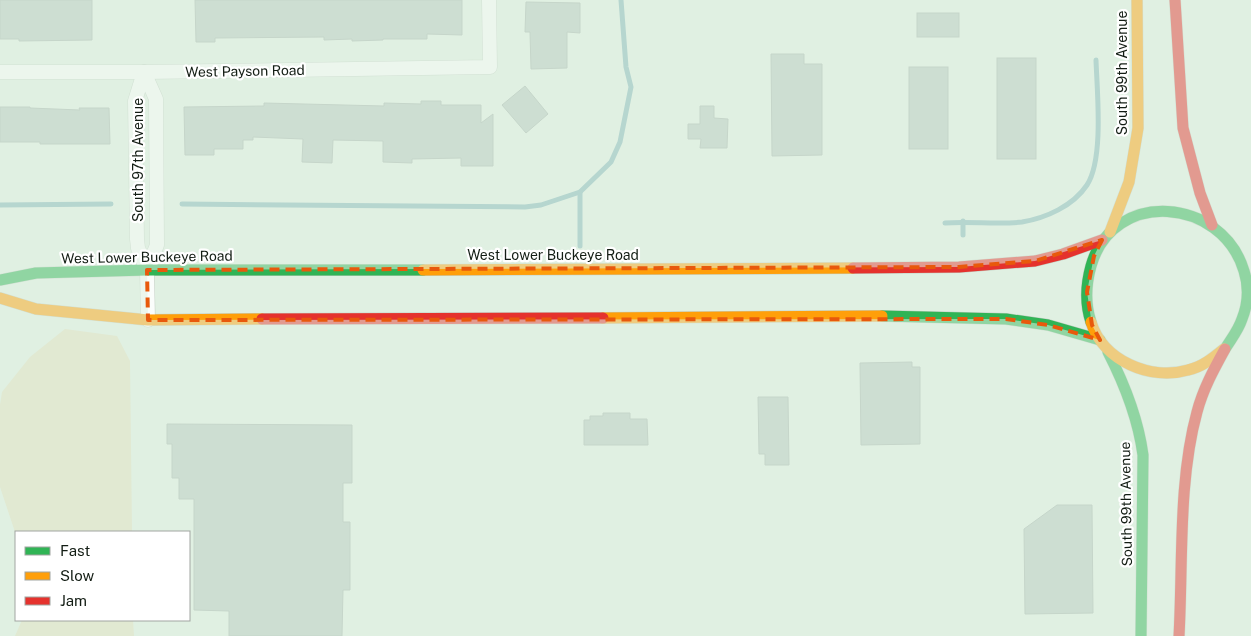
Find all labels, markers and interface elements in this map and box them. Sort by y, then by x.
street label: South 99th Avenue [1114,11,1130,135]
street label: West Payson Road [185,62,305,80]
street label: South 97th Avenue [130,98,146,222]
street label: West Lower Buckeye Road [467,247,639,263]
street label: West Lower Buckeye Road [61,248,233,266]
street label: South 99th Avenue [1117,441,1135,566]
legend [15,531,190,621]
text: Fast [60,542,90,559]
text: Slow [60,567,95,584]
text: Jam [60,592,87,609]

